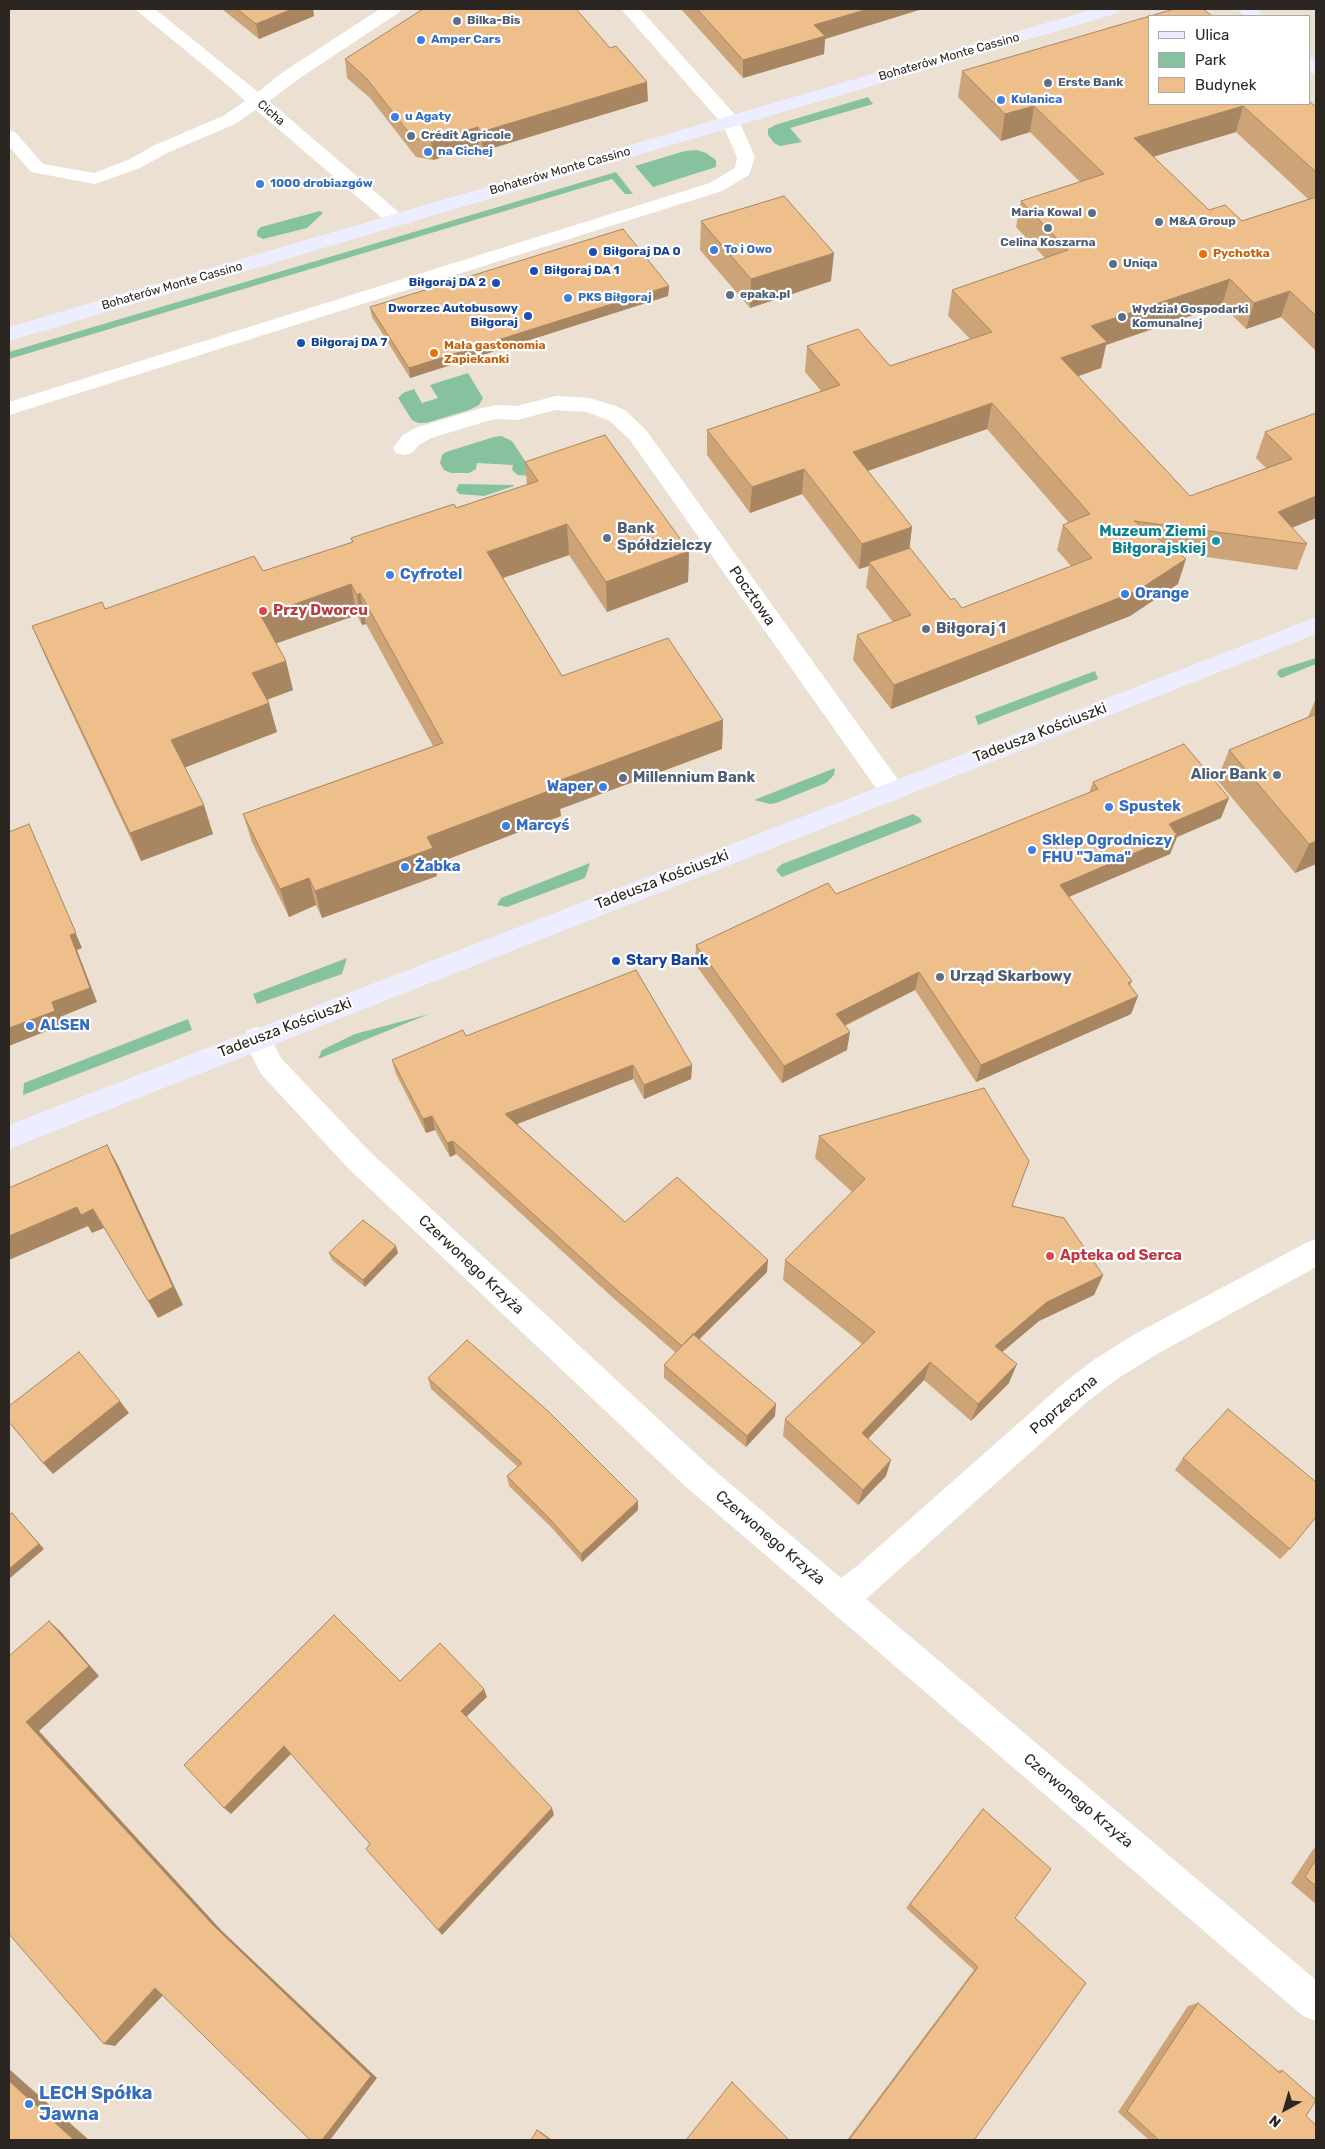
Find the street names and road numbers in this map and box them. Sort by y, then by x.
street label: Bohaterów Monte Cassino [877,30,1021,84]
street label: Cicha [254,97,288,129]
street label: Bohaterów Monte Cassino [488,144,632,198]
street label: Bohaterów Monte Cassino [100,259,244,313]
street label: Pocztowa [725,563,779,629]
street label: Tadeusza Kościuszki [971,699,1109,767]
street label: Tadeusza Kościuszki [593,846,731,914]
street label: Tadeusza Kościuszki [216,994,354,1062]
street label: Czerwonego Krzyża [415,1212,527,1318]
street label: Poprzeczna [1027,1372,1101,1438]
street label: Czerwonego Krzyża [712,1487,828,1589]
street label: Czerwonego Krzyża [1020,1750,1136,1852]

